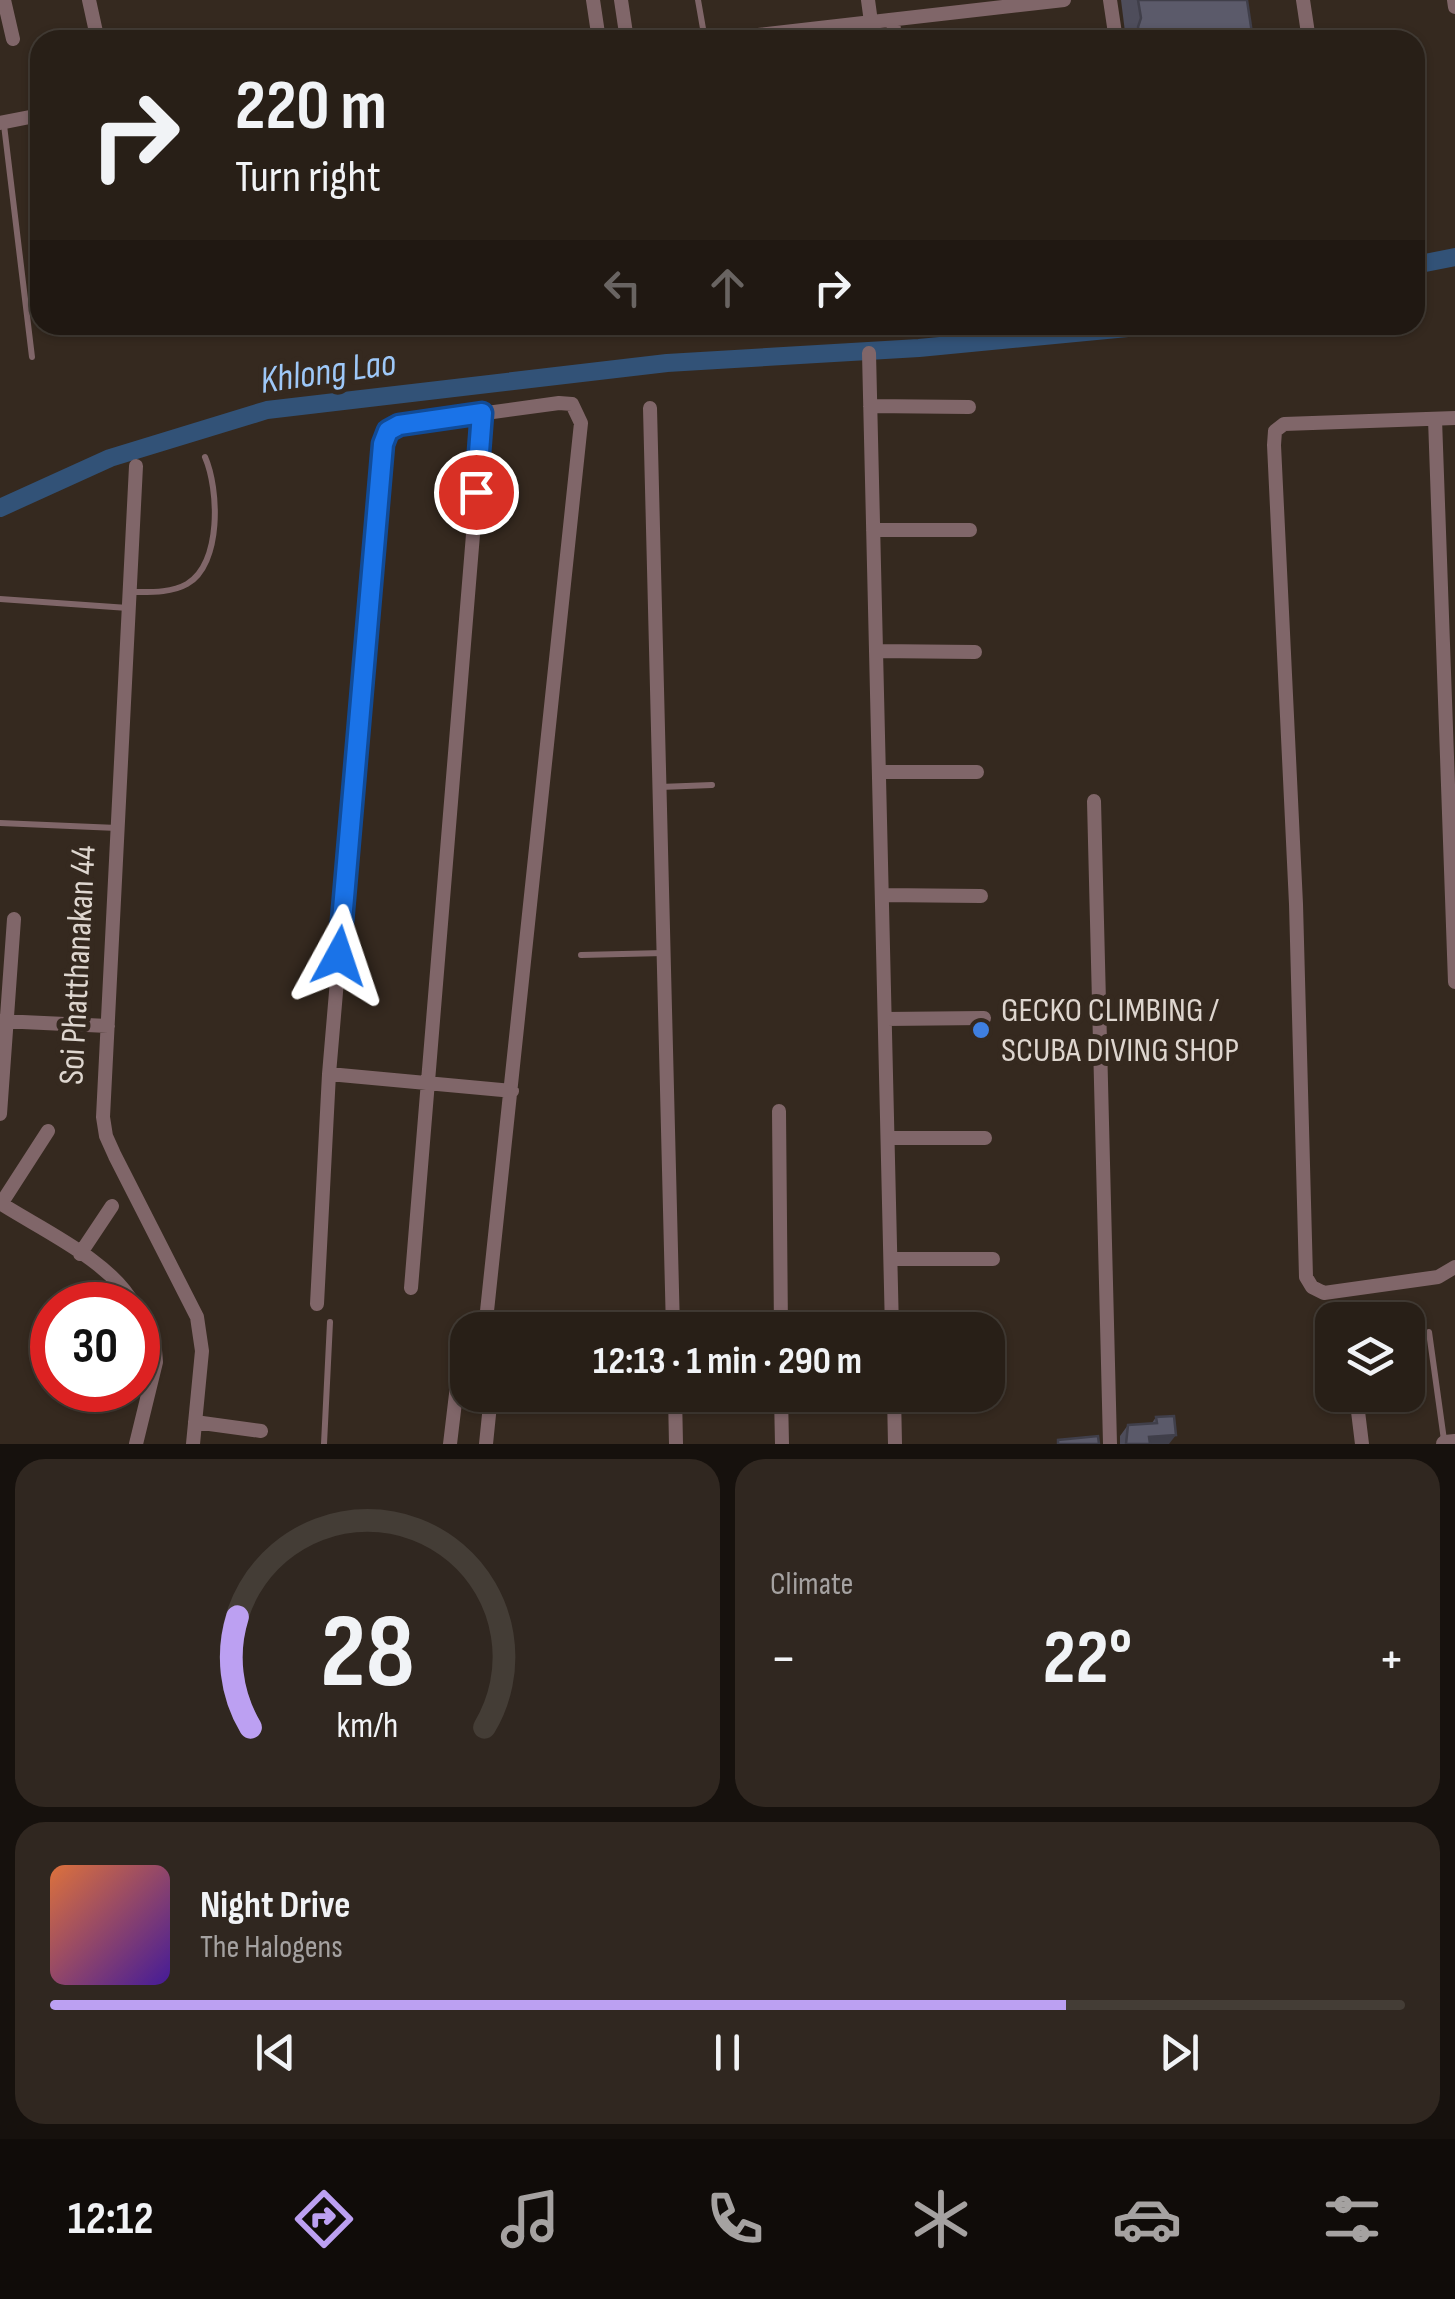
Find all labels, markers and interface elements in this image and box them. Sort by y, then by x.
text: 220 m [235,65,387,149]
icon: right [70,70,200,200]
text: Turn right [235,150,381,205]
icon: left [595,260,650,315]
icon: ahead [700,260,755,315]
icon: right [805,260,860,315]
water label: Khlong Lao [257,340,399,404]
pin [434,450,519,535]
icon: arrive [449,465,504,520]
street label: Soi Phatthanakan 44 [50,844,106,1086]
position arrow [287,904,391,1008]
place label: GECKO CLIMBING / SCUBA DIVING SHOP [1001,989,1239,1072]
marker: GECKO CLIMBING / SCUBA DIVING SHOP [970,1019,992,1041]
speed limit sign: 30 [30,1282,160,1412]
map controls [1315,1302,1425,1412]
button: layers [1315,1302,1425,1412]
text: 12:13 · 1 min · 290 m [593,1339,862,1384]
text: Climate [770,1565,853,1604]
text: 28 [320,1591,415,1716]
text: 22° [1043,1614,1132,1705]
text: − [770,1626,797,1693]
text: + [1378,1626,1405,1693]
text: km/h [337,1705,398,1748]
text: Night Drive [200,1883,351,1928]
text: The Halogens [200,1928,343,1967]
icon: previous [248,2025,303,2080]
icon: pause [700,2025,755,2080]
icon: next [1152,2025,1207,2080]
icon: directions [289,2184,359,2254]
icon: music [495,2184,565,2254]
icon: phone [700,2184,770,2254]
icon: climate [906,2184,976,2254]
icon: car [1112,2184,1182,2254]
icon: filters [1317,2184,1387,2254]
text: 12:12 [68,2192,154,2247]

